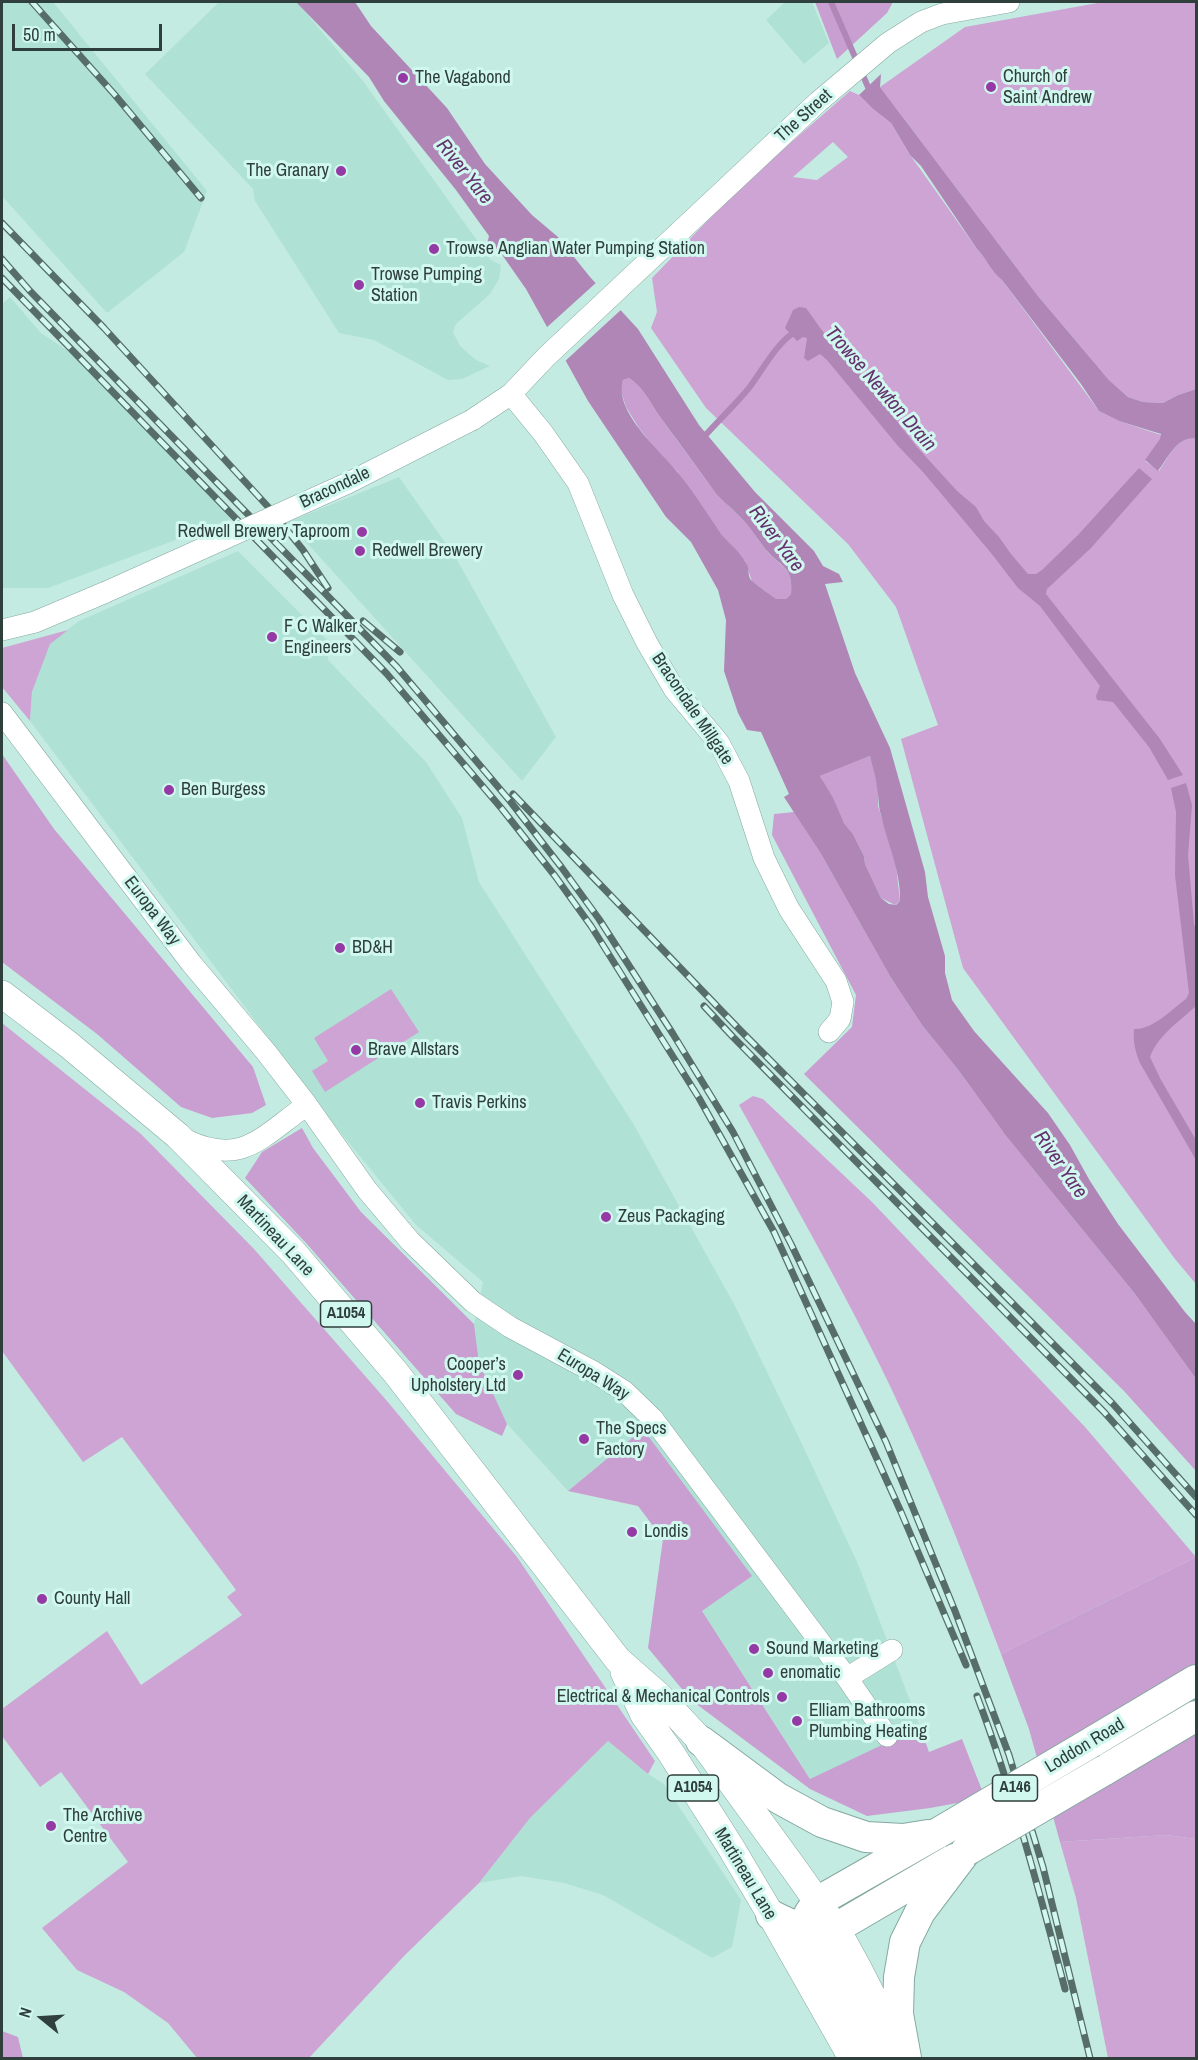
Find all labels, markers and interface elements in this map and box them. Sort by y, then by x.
scale bar [15,12,165,50]
text: 50 m [23,22,56,47]
place label: Church of Saint Andrew [1003,66,1092,109]
place label: The Vagabond [415,67,511,89]
marker: The Vagabond [396,71,410,85]
marker: Church of Saint Andrew [984,80,998,94]
street label: The Street [771,85,837,147]
water label: River Yare [430,135,498,209]
place label: The Granary [246,160,329,182]
marker: The Granary [334,164,348,178]
place label: Trowse Anglian Water Pumping Station [446,238,705,260]
marker: Trowse Anglian Water Pumping Station [427,242,441,256]
place label: Trowse Pumping Station [371,264,482,306]
marker: Trowse Pumping Station [352,278,366,292]
water label: Trowse Newton Drain [819,322,941,456]
street label: Bracondale [297,462,373,514]
water label: River Yare [743,501,809,577]
place label: Redwell Brewery Taproom [177,521,350,543]
marker: Redwell Brewery Taproom [355,525,369,539]
place label: Redwell Brewery [372,540,483,562]
marker: Redwell Brewery [353,544,367,558]
place label: F C Walker Engineers [284,616,357,658]
marker: F C Walker Engineers [265,630,279,644]
street label: Bracondale Millgate [647,649,737,769]
place label: Ben Burgess [181,779,266,801]
marker: Ben Burgess [162,783,176,797]
street label: Europa Way [119,872,185,950]
place label: BD&H [352,937,393,959]
marker: BD&H [333,941,347,955]
place label: Brave Allstars [368,1039,459,1061]
marker: Brave Allstars [349,1043,363,1057]
place label: Travis Perkins [432,1092,527,1114]
marker: Travis Perkins [413,1096,427,1110]
water label: River Yare [1028,1127,1092,1203]
street label: Martineau Lane [232,1191,318,1281]
place label: Zeus Packaging [618,1206,725,1228]
marker: Zeus Packaging [599,1210,613,1224]
road number: A1054 [320,1301,372,1327]
street label: Europa Way [553,1344,633,1406]
place label: Cooper’s Upholstery Ltd [411,1354,506,1396]
marker: Cooper’s Upholstery Ltd [511,1368,525,1382]
place label: The Specs Factory [596,1418,667,1460]
marker: The Specs Factory [577,1432,591,1446]
place label: Londis [644,1521,688,1543]
marker: Londis [625,1525,639,1539]
place label: County Hall [54,1588,130,1610]
marker: County Hall [35,1592,49,1606]
place label: Sound Marketing [766,1638,878,1660]
marker: Sound Marketing [747,1642,761,1656]
place label: enomatic [780,1662,841,1684]
marker: enomatic [761,1666,775,1680]
place label: Electrical & Mechanical Controls [557,1686,770,1708]
marker: Electrical & Mechanical Controls [775,1690,789,1704]
place label: Elliam Bathrooms Plumbing Heating [809,1700,927,1742]
marker: Elliam Bathrooms Plumbing Heating [790,1714,804,1728]
street label: Loddon Road [1041,1714,1129,1778]
road number: A1054 [668,1775,718,1801]
road number: A146 [992,1775,1038,1801]
place label: The Archive Centre [63,1805,143,1848]
marker: The Archive Centre [44,1819,58,1833]
street label: Martineau Lane [709,1824,781,1924]
north arrow [12,1988,72,2048]
text: N [13,2005,37,2020]

